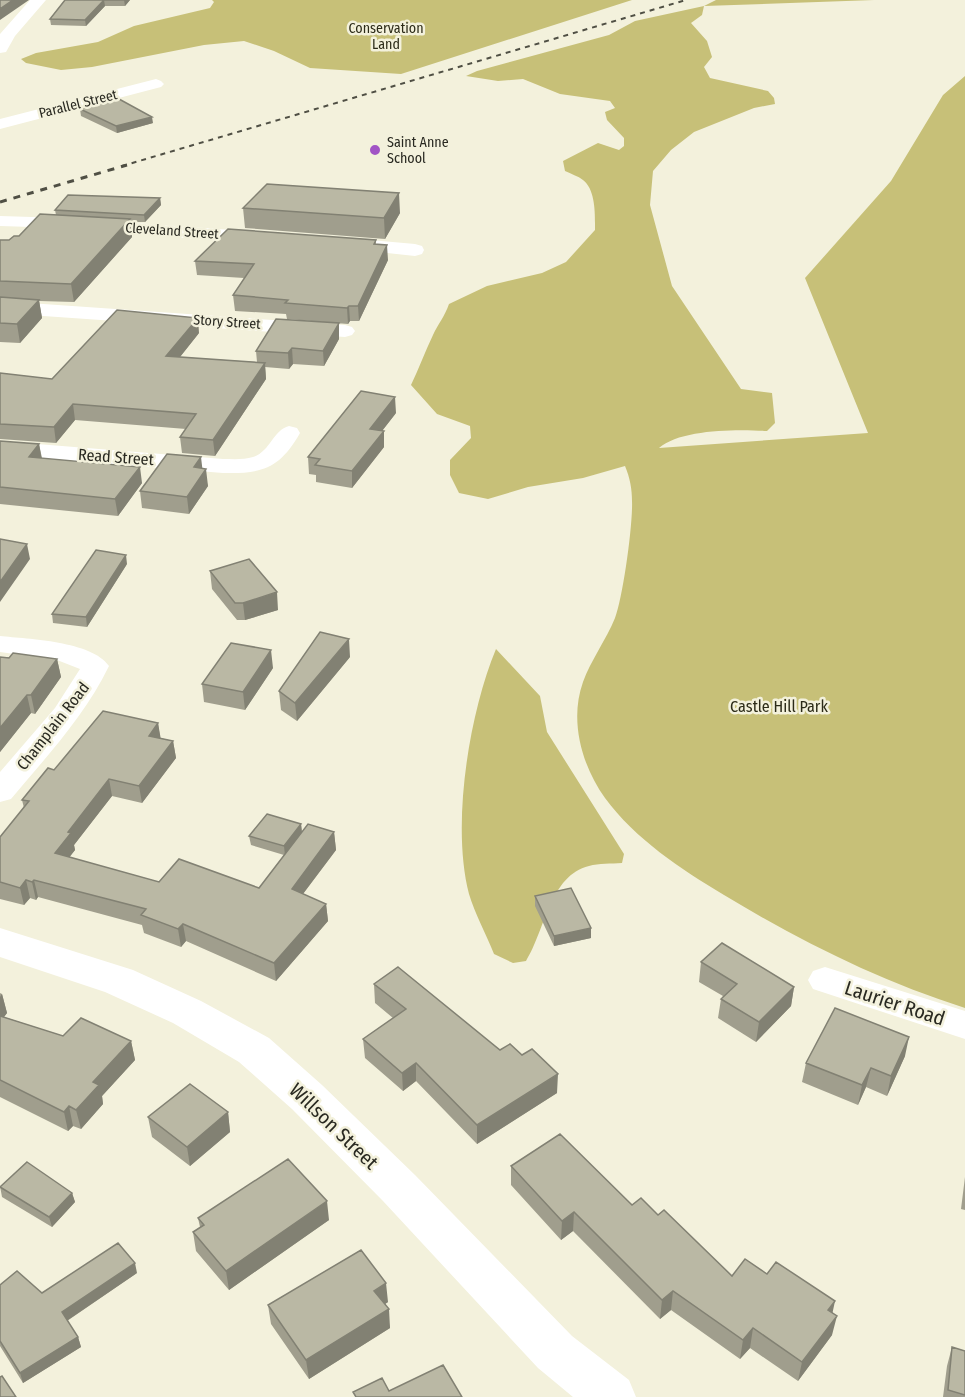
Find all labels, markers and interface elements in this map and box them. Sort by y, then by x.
park label: Conservation Land [348,20,424,53]
street label: Parallel Street [37,86,119,122]
place label: Saint Anne School [387,134,449,167]
marker: Saint Anne School [368,143,382,157]
street label: Cleveland Street [125,219,220,243]
street label: Story Street [193,311,262,333]
street label: Read Street [78,445,155,469]
street label: Champlain Road [13,678,93,774]
park label: Castle Hill Park [730,697,828,716]
street label: Laurier Road [842,976,948,1030]
street label: Willson Street [285,1078,384,1175]

